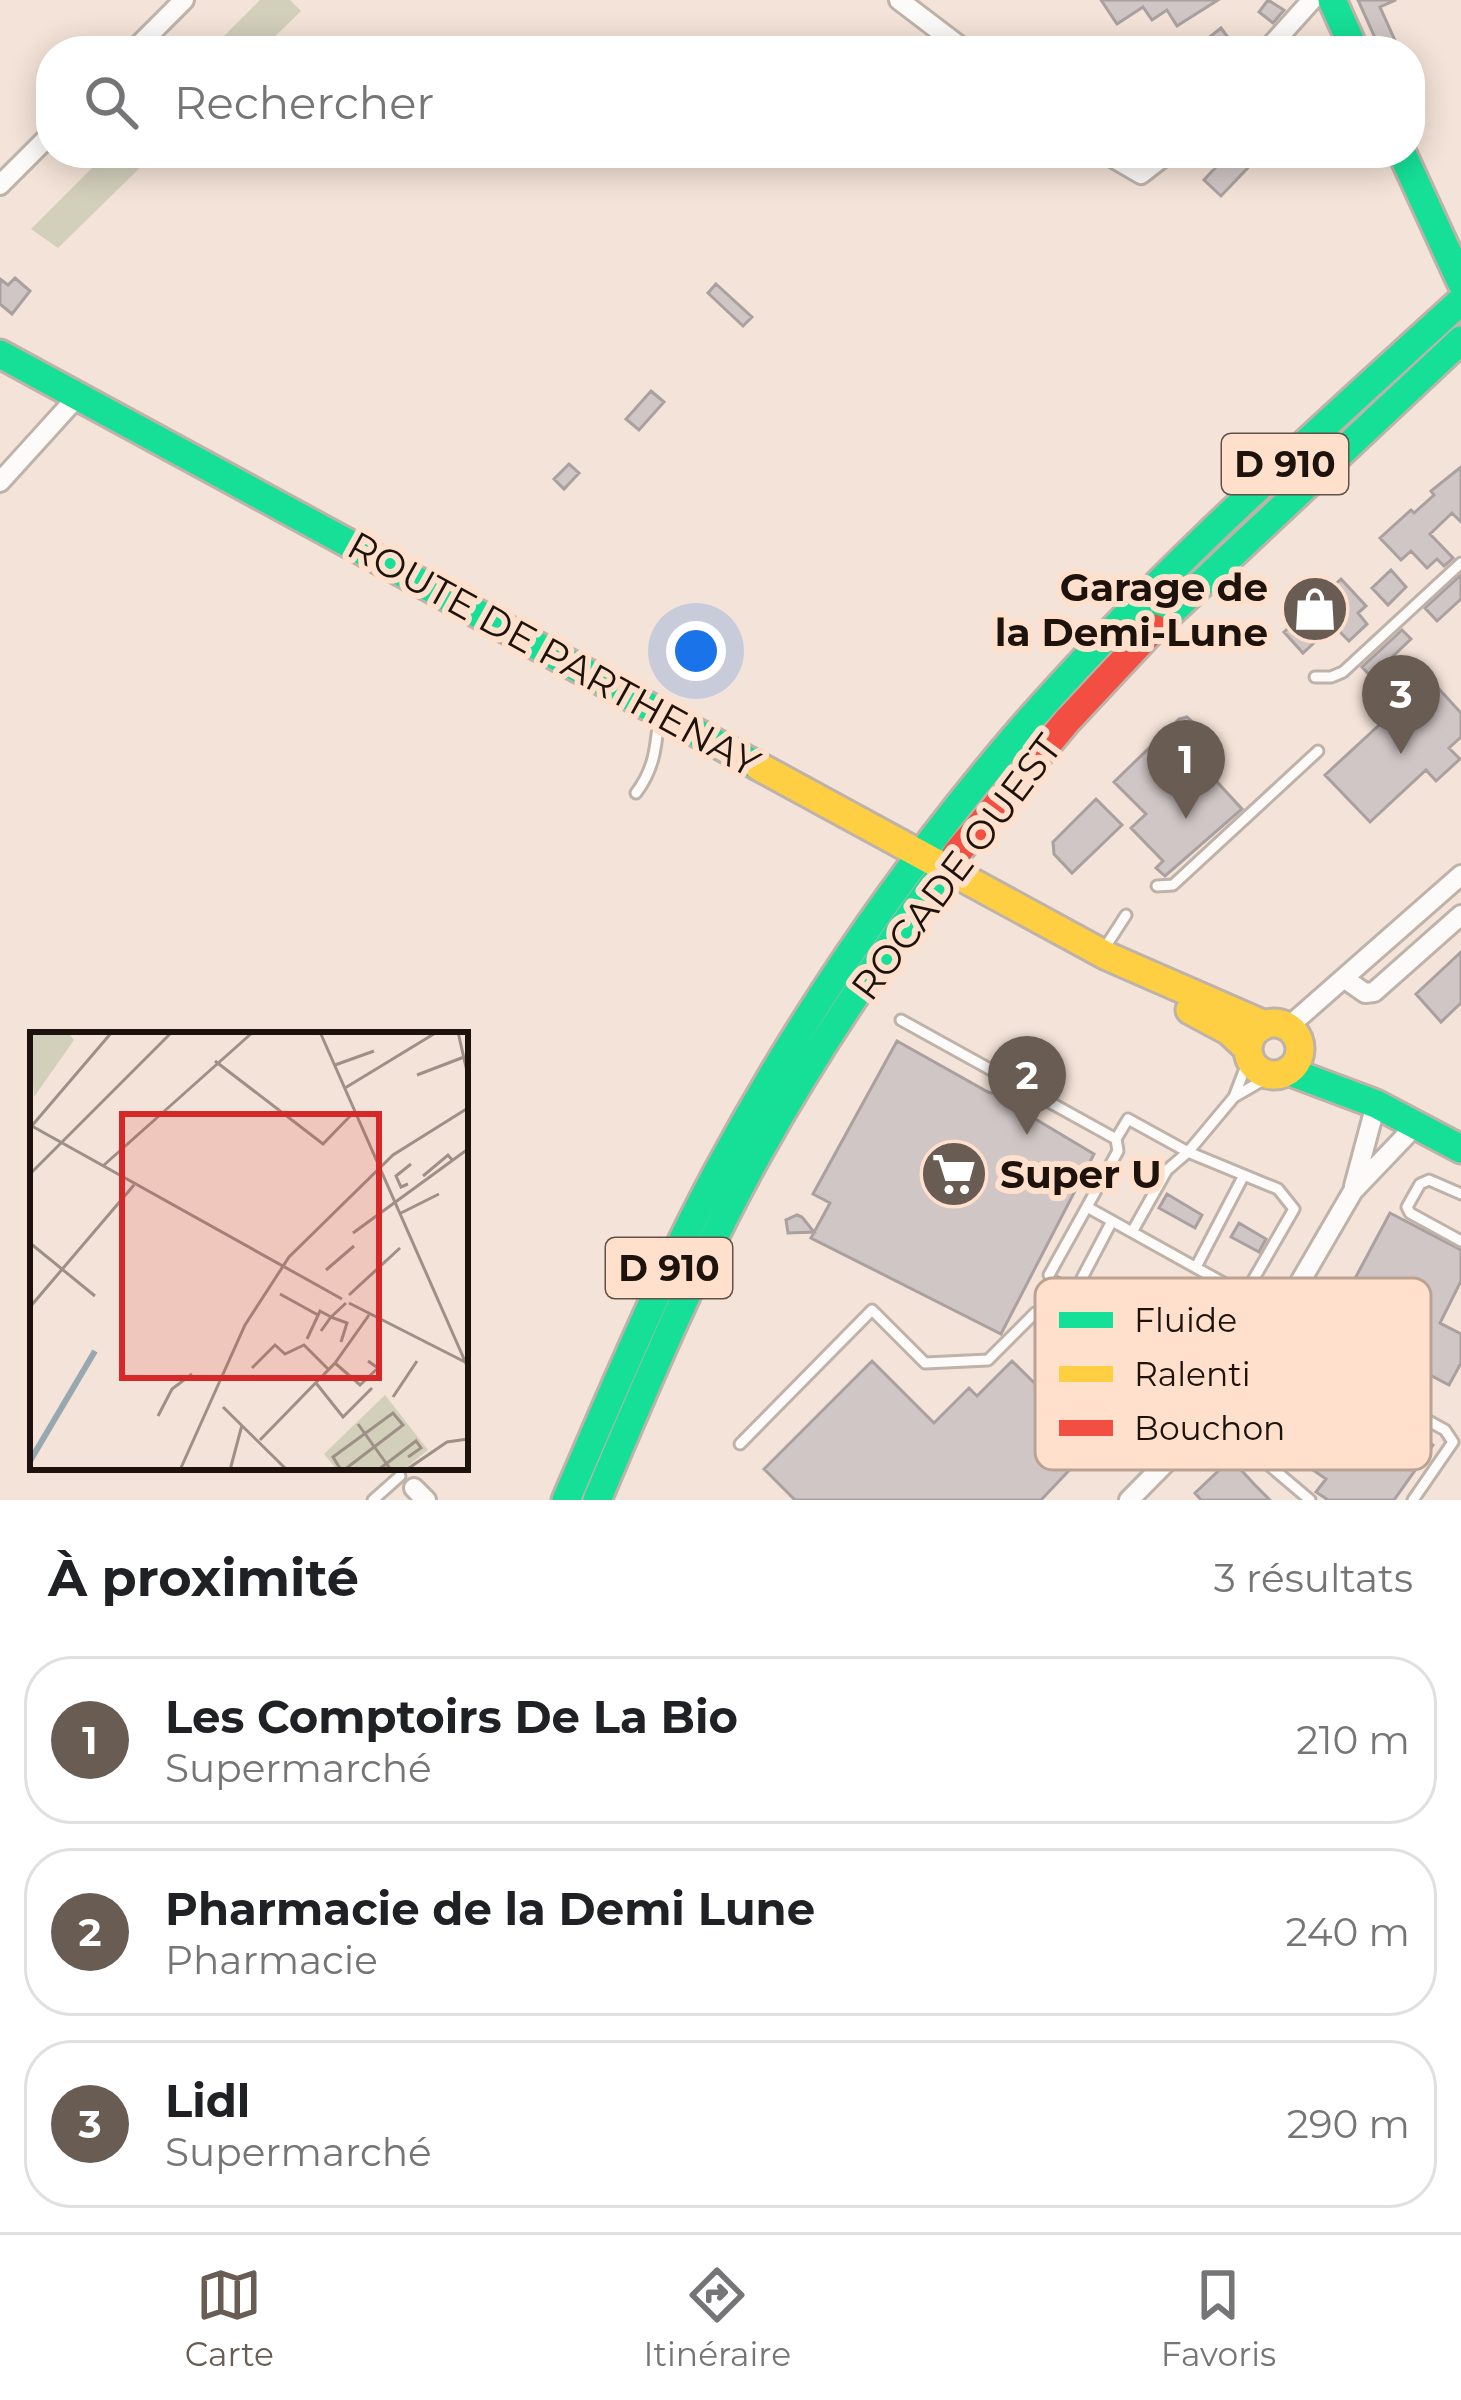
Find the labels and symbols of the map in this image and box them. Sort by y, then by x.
road number: D 910 [1222,434,1348,494]
street label: ROUTE DE PARTHENAY [340,521,768,787]
place label: Garage de la Demi-Lune [995,563,1268,656]
shop icon: Garage de la Demi-Lune [1280,574,1350,644]
your location [666,621,726,681]
pin: 3 [1362,655,1440,754]
pin: 1 [1147,720,1225,819]
street label: ROCADE OUEST [841,724,1072,1009]
inset map [30,1032,468,1470]
pin: 2 [988,1036,1066,1135]
supermarket icon: Super U [919,1139,989,1209]
place label: Super U [1000,1150,1162,1198]
road number: D 910 [606,1238,732,1298]
legend [1035,1278,1431,1470]
text: Fluide [1134,1300,1237,1340]
text: Ralenti [1134,1354,1251,1394]
text: Bouchon [1134,1408,1285,1448]

